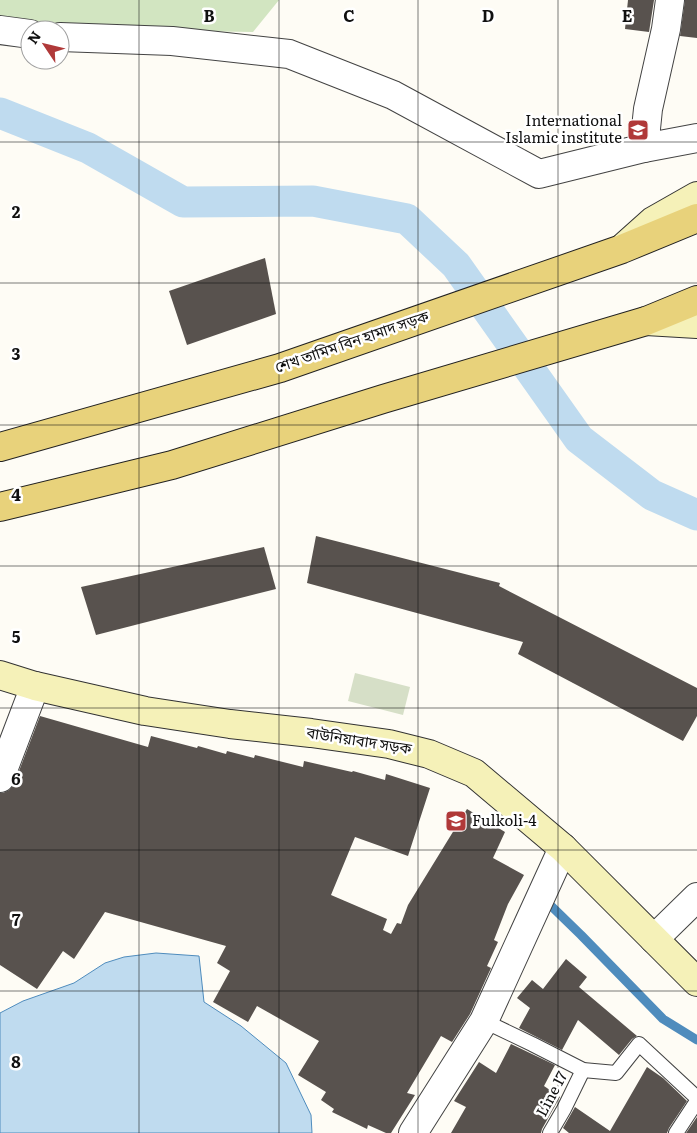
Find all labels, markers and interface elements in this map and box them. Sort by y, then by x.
text: B [203,3,215,27]
text: C [343,3,355,27]
text: D [482,3,494,27]
text: E [622,3,633,27]
north arrow [20,20,70,70]
text: N [22,26,45,48]
place label: International Islamic institute [505,108,622,148]
school or university icon: International Islamic institute [626,118,650,142]
text: 2 [12,199,21,223]
street label: শেখ তামিম বিন হামাদ সড়ক [271,303,432,378]
text: 3 [12,341,21,365]
text: 4 [11,482,21,506]
text: 5 [12,624,21,648]
street label: বাউনিয়াবাদ সড়ক [304,720,414,759]
text: 6 [11,766,21,790]
place label: Fulkoli-4 [472,808,537,831]
school or university icon: Fulkoli-4 [444,809,468,833]
text: 7 [12,907,21,931]
text: 8 [11,1049,21,1073]
street label: Line 17 [529,1066,572,1120]

